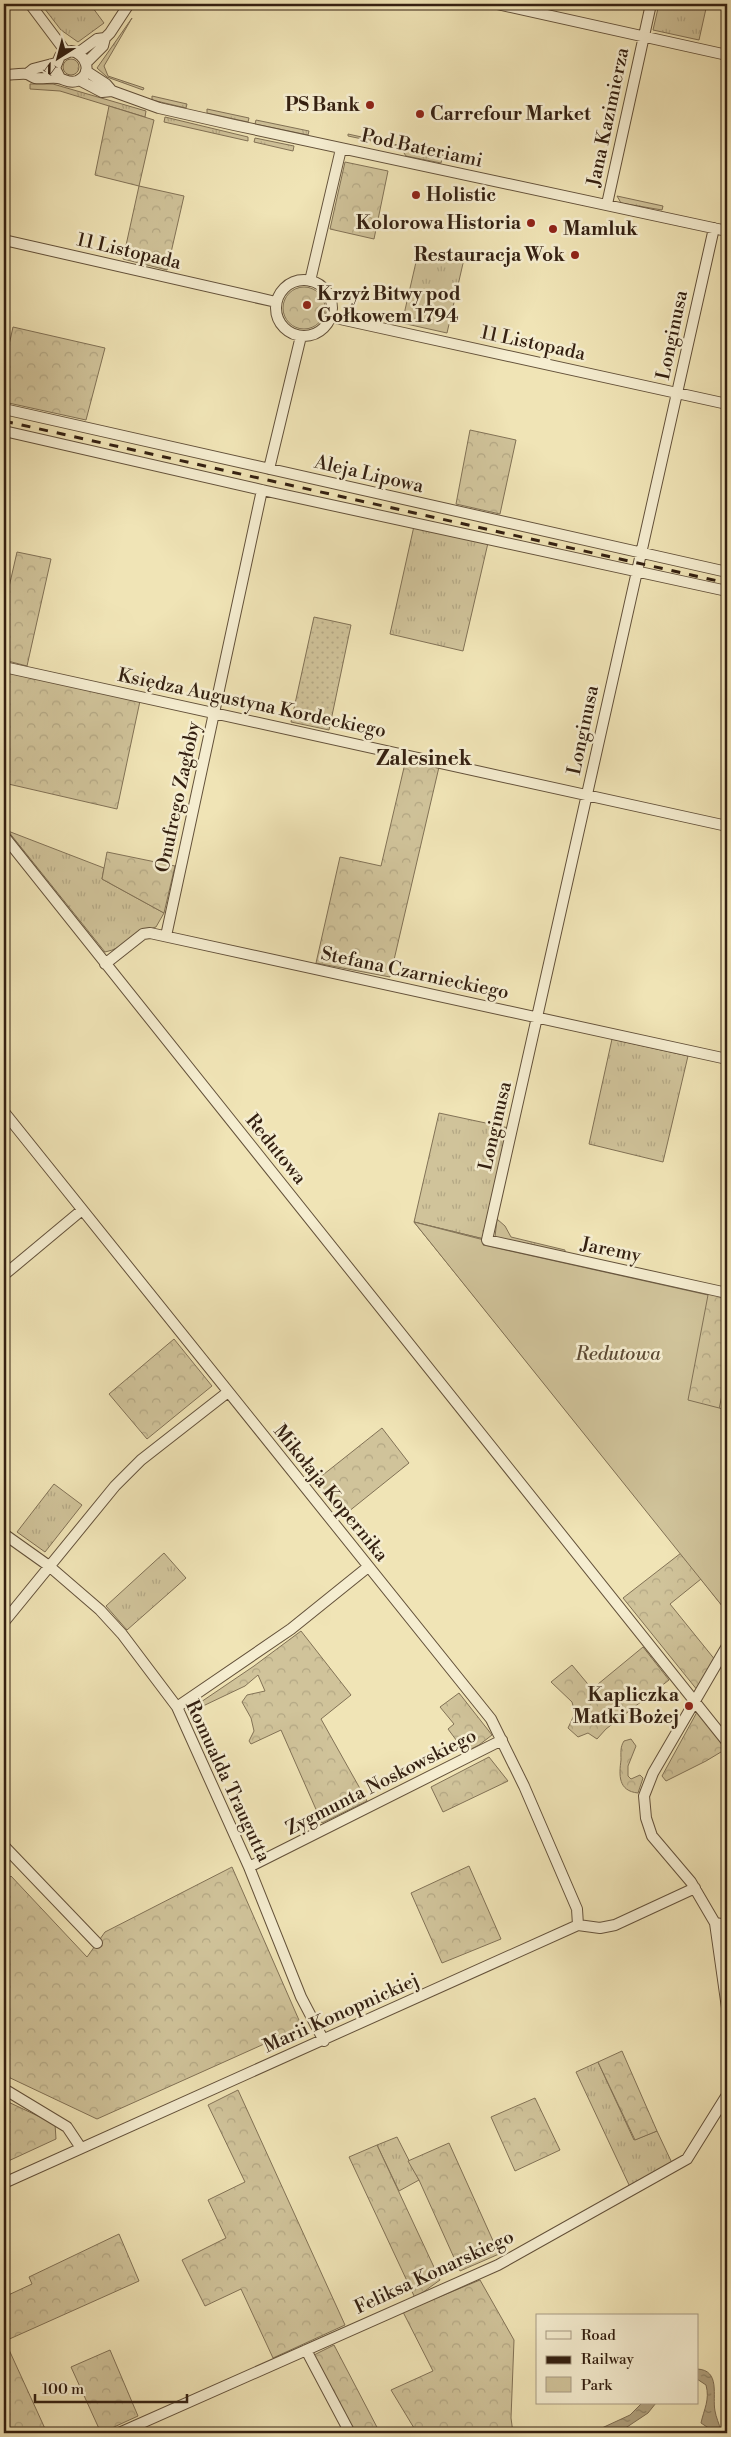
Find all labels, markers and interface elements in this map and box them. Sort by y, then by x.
north arrow [32,32,82,82]
street label: Jana Kazimierza [581,45,635,190]
text: N [41,57,61,78]
place label: PS Bank [285,93,360,117]
marker: PS Bank [364,99,376,111]
place label: Carrefour Market [430,102,591,126]
marker: Carrefour Market [414,108,426,120]
street label: Pod Bateriami [359,123,485,173]
place label: Holistic [426,183,496,207]
marker: Holistic [410,189,422,201]
place label: Kolorowa Historia [356,211,522,235]
marker: Kolorowa Historia [525,217,537,229]
place label: Mamluk [563,217,638,241]
marker: Mamluk [547,223,559,235]
street label: 11 Listopada [74,227,184,275]
place label: Restauracja Wok [414,243,565,267]
marker: Restauracja Wok [569,249,581,261]
place label: Krzyż Bitwy pod Gołkowem 1794 [317,282,461,328]
street label: Longinusa [651,288,693,382]
marker: Krzyż Bitwy pod Gołkowem 1794 [301,299,313,311]
street label: 11 Listopada [478,320,588,366]
street label: Aleja Lipowa [311,450,426,498]
street label: Księdza Augustyna Kordeckiego [116,663,388,743]
street label: Longinusa [562,683,604,777]
street label: Onufrego Zagłoby [150,718,206,875]
district label: Zalesinek [376,746,473,772]
street label: Stefana Czarnieckiego [319,941,511,1005]
street label: Longinusa [473,1079,517,1173]
street label: Redutowa [240,1109,312,1189]
street label: Jaremy [578,1232,644,1268]
park label: Redutowa [575,1342,661,1366]
street label: Mikołaja Kopernika [268,1420,394,1567]
place label: Kapliczka Matki Bożej [573,1683,680,1729]
street label: Romualda Traugutta [180,1696,276,1866]
marker: Kapliczka Matki Bożej [683,1700,695,1712]
street label: Zygmunta Noskowskiego [282,1723,480,1841]
street label: Marii Konopnickiej [259,1968,423,2058]
street label: Feliksa Konarskiego [350,2224,518,2320]
legend [536,2314,698,2404]
text: Road [581,2326,616,2345]
text: Railway [581,2350,635,2369]
scale bar [35,2372,188,2404]
text: Park [581,2376,613,2395]
text: 100 m [42,2380,84,2399]

